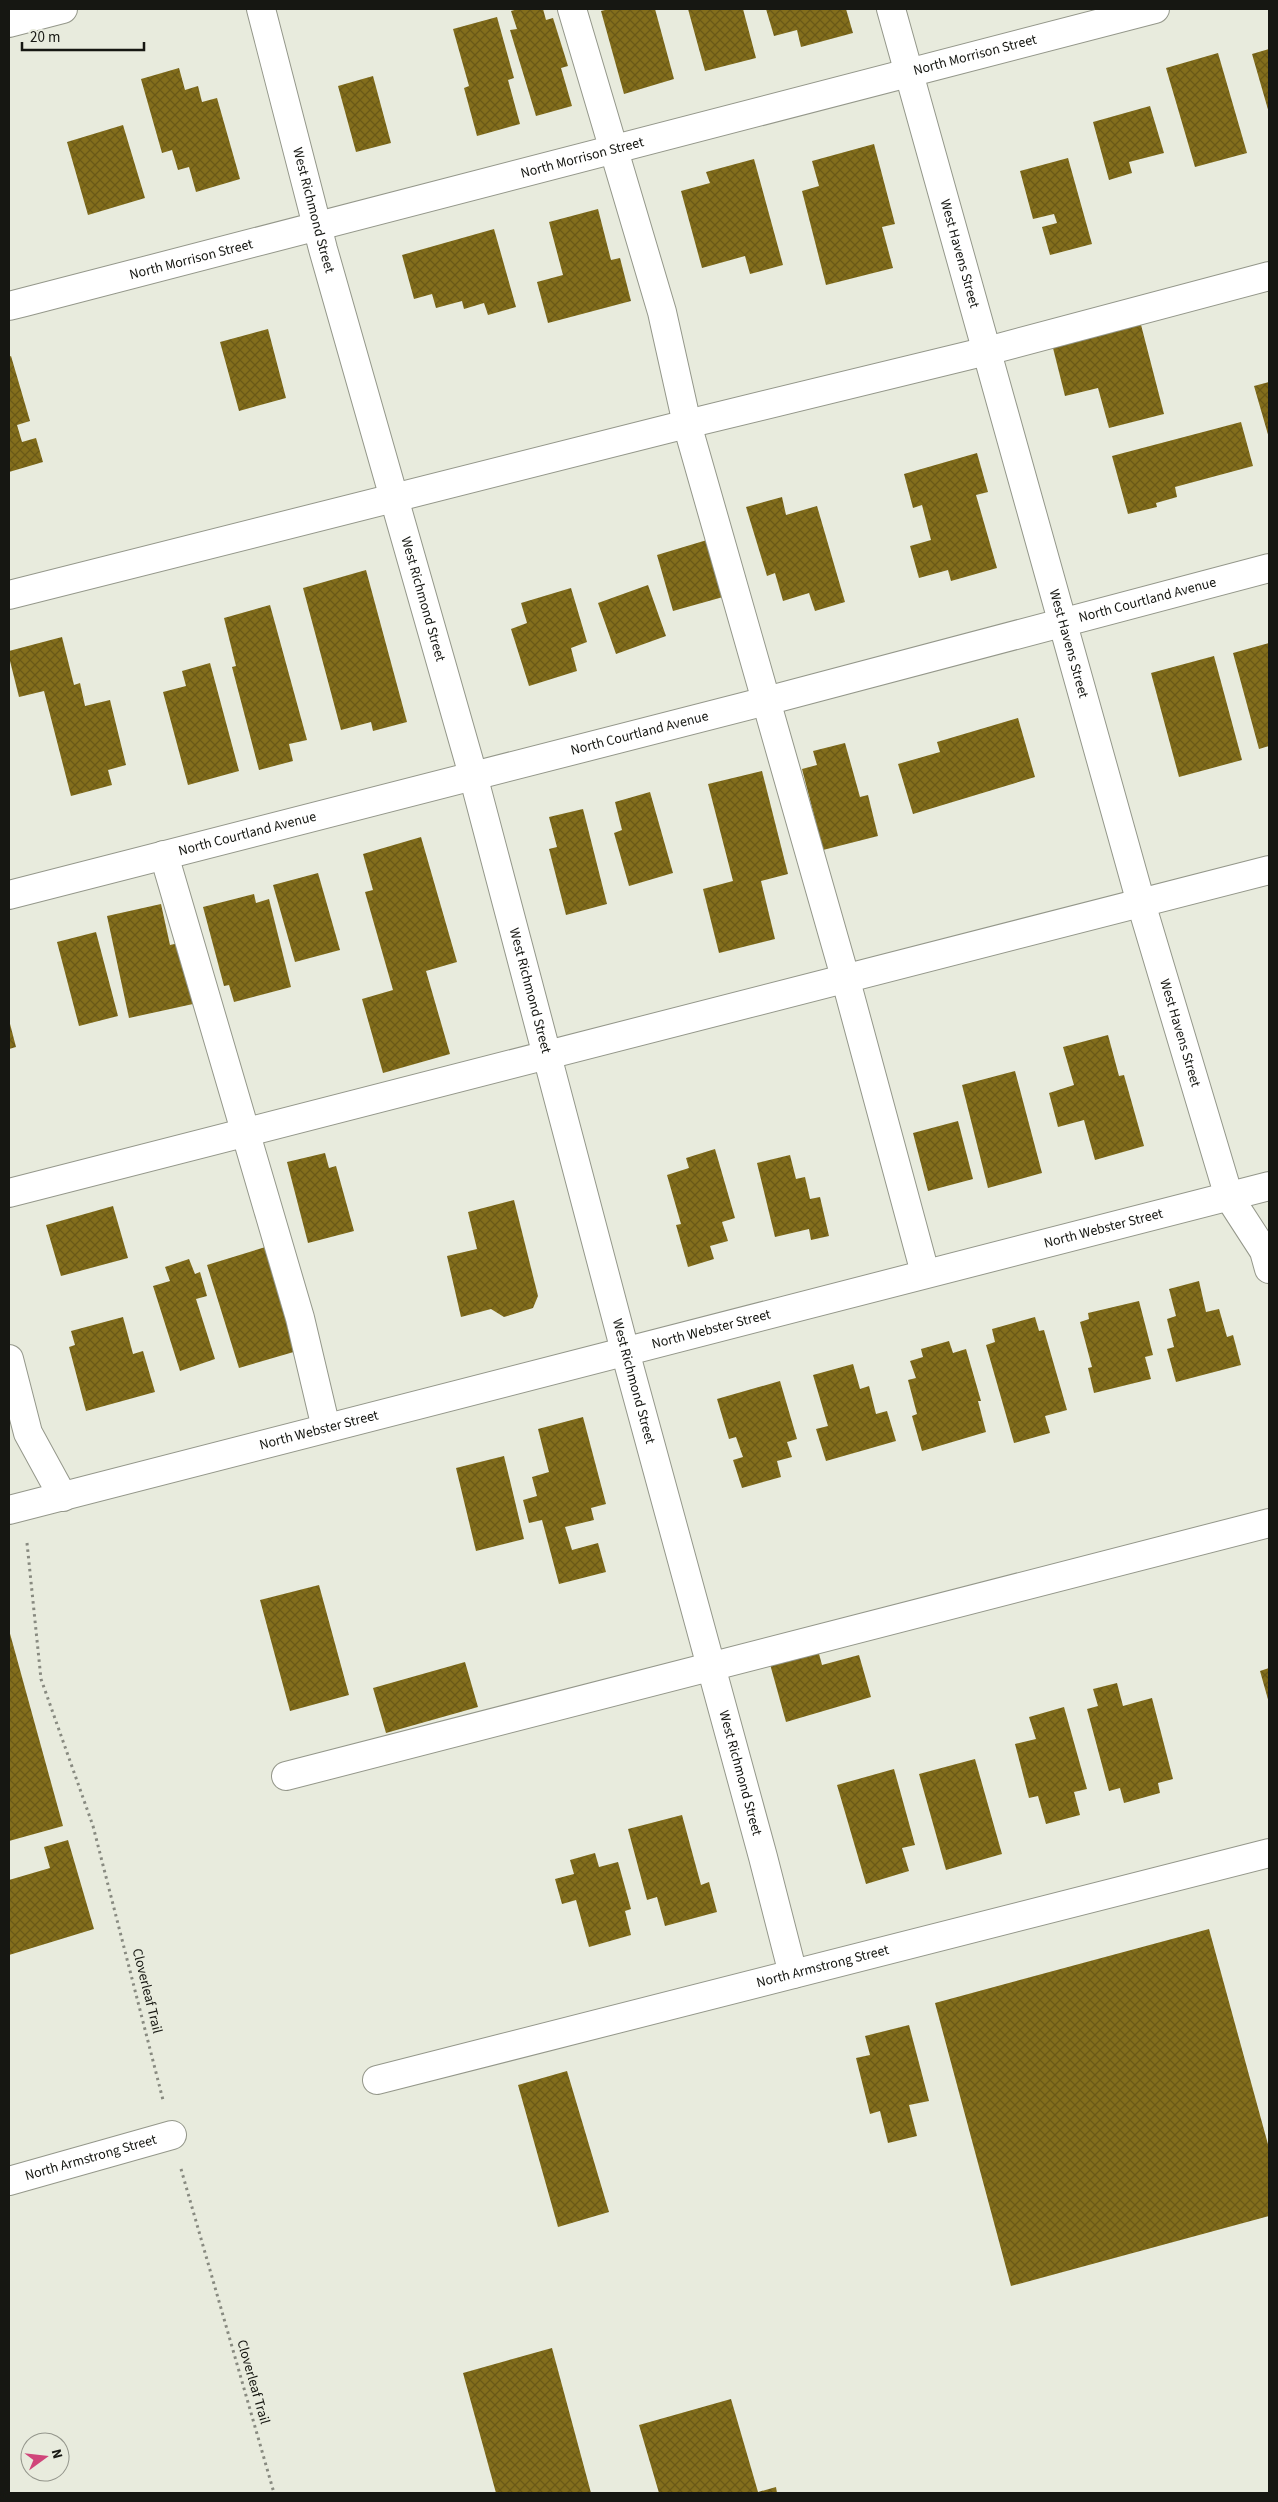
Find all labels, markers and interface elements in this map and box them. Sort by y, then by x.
scale bar [22,20,145,52]
text: 20 m [30,27,60,48]
street label: North Morrison Street [911,30,1039,81]
street label: North Morrison Street [518,132,646,184]
street label: West Richmond Street [287,145,339,276]
street label: West Havens Street [935,197,984,311]
street label: North Morrison Street [127,234,255,285]
street label: West Richmond Street [396,534,450,664]
street label: North Courtland Avenue [1076,572,1218,628]
street label: West Havens Street [1044,587,1093,701]
street label: North Courtland Avenue [569,706,711,761]
street label: North Courtland Avenue [176,807,318,861]
street label: West Richmond Street [504,926,556,1056]
street label: West Havens Street [1154,976,1206,1090]
street label: North Webster Street [1042,1204,1165,1253]
street label: North Webster Street [649,1304,773,1354]
street label: West Richmond Street [607,1316,660,1447]
street label: North Webster Street [257,1405,381,1455]
street label: West Richmond Street [713,1708,767,1838]
street label: North Armstrong Street [754,1940,891,1993]
street label: Cloverleaf Trail [127,1946,167,2036]
street label: North Armstrong Street [23,2130,159,2186]
street label: Cloverleaf Trail [231,2337,275,2427]
north arrow [20,2432,70,2482]
text: N [46,2447,67,2461]

